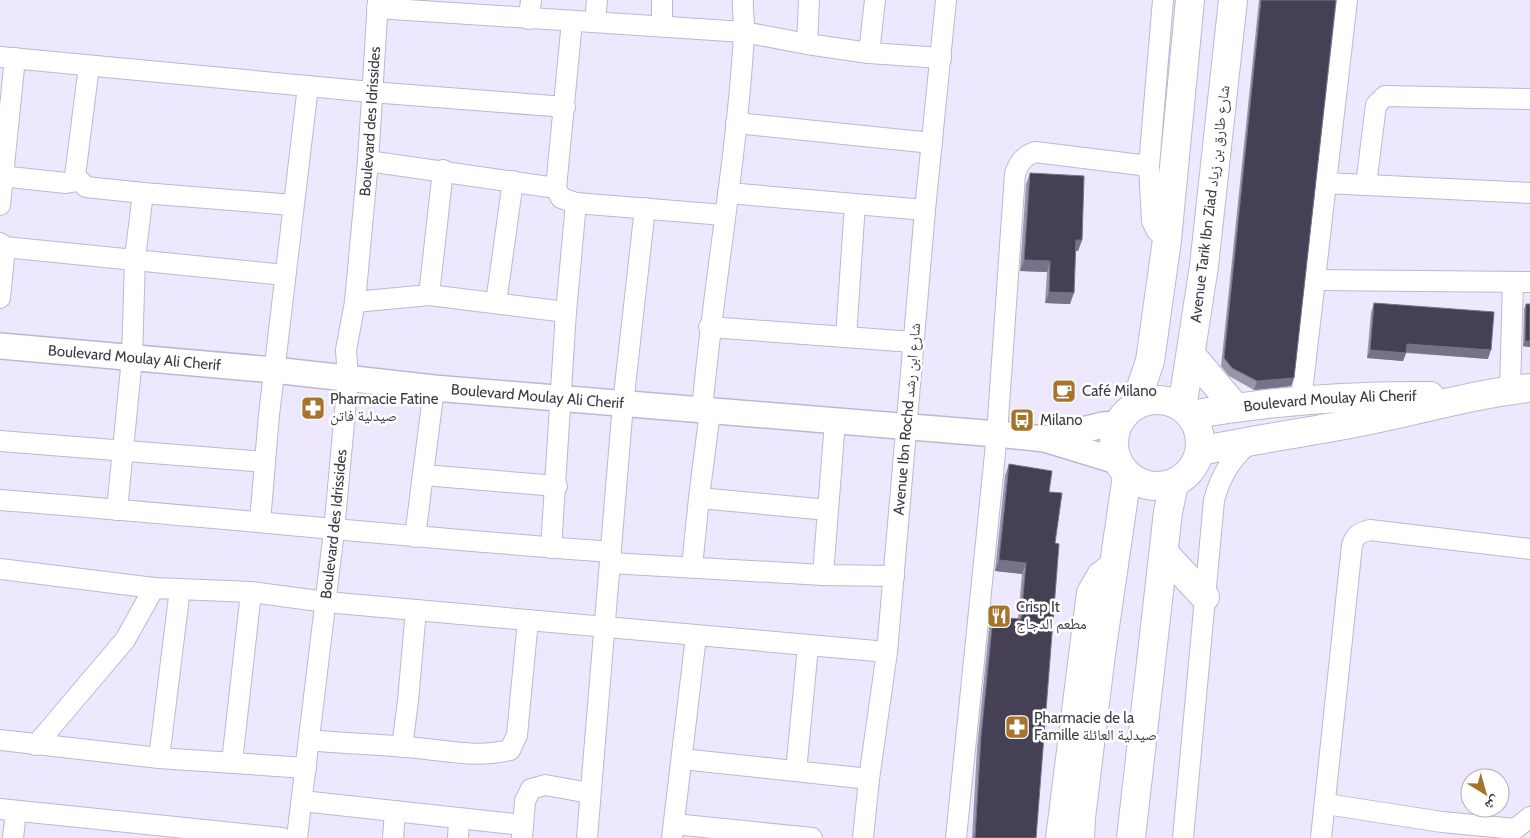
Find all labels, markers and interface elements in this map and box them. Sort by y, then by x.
street label: Boulevard des Idrissides [356,46,384,197]
street label: Avenue Tarik Ibn Ziad شارع طارق بن زياد [1187,84,1234,324]
street label: Avenue Ibn Rochd شارع ابن رشد [890,322,925,516]
street label: Boulevard Moulay Ali Cherif [47,341,222,374]
cafe icon: Café Milano [1051,378,1077,404]
street label: Boulevard Moulay Ali Cherif [450,380,625,413]
place label: Café Milano [1082,382,1157,400]
street label: Boulevard Moulay Ali Cherif [1242,387,1417,416]
place label: Pharmacie Fatine صيدلية فاتن [330,390,439,426]
pharmacy icon: Pharmacie Fatine صيدلية فاتن [300,395,326,421]
bus stop icon: Milano [1009,407,1035,433]
place label: Milano [1040,411,1083,429]
street label: Boulevard des Idrissides [317,449,350,600]
place label: Crisp It مطعم الدجاج [1016,598,1087,634]
restaurant icon: Crisp It مطعم الدجاج [986,603,1012,629]
place label: Pharmacie de la Famille صيدلية العائلة [1034,709,1157,744]
pharmacy icon: Pharmacie de la Famille صيدلية العائلة [1004,714,1030,740]
north arrow [1460,768,1510,818]
text: ش [1481,792,1504,815]

